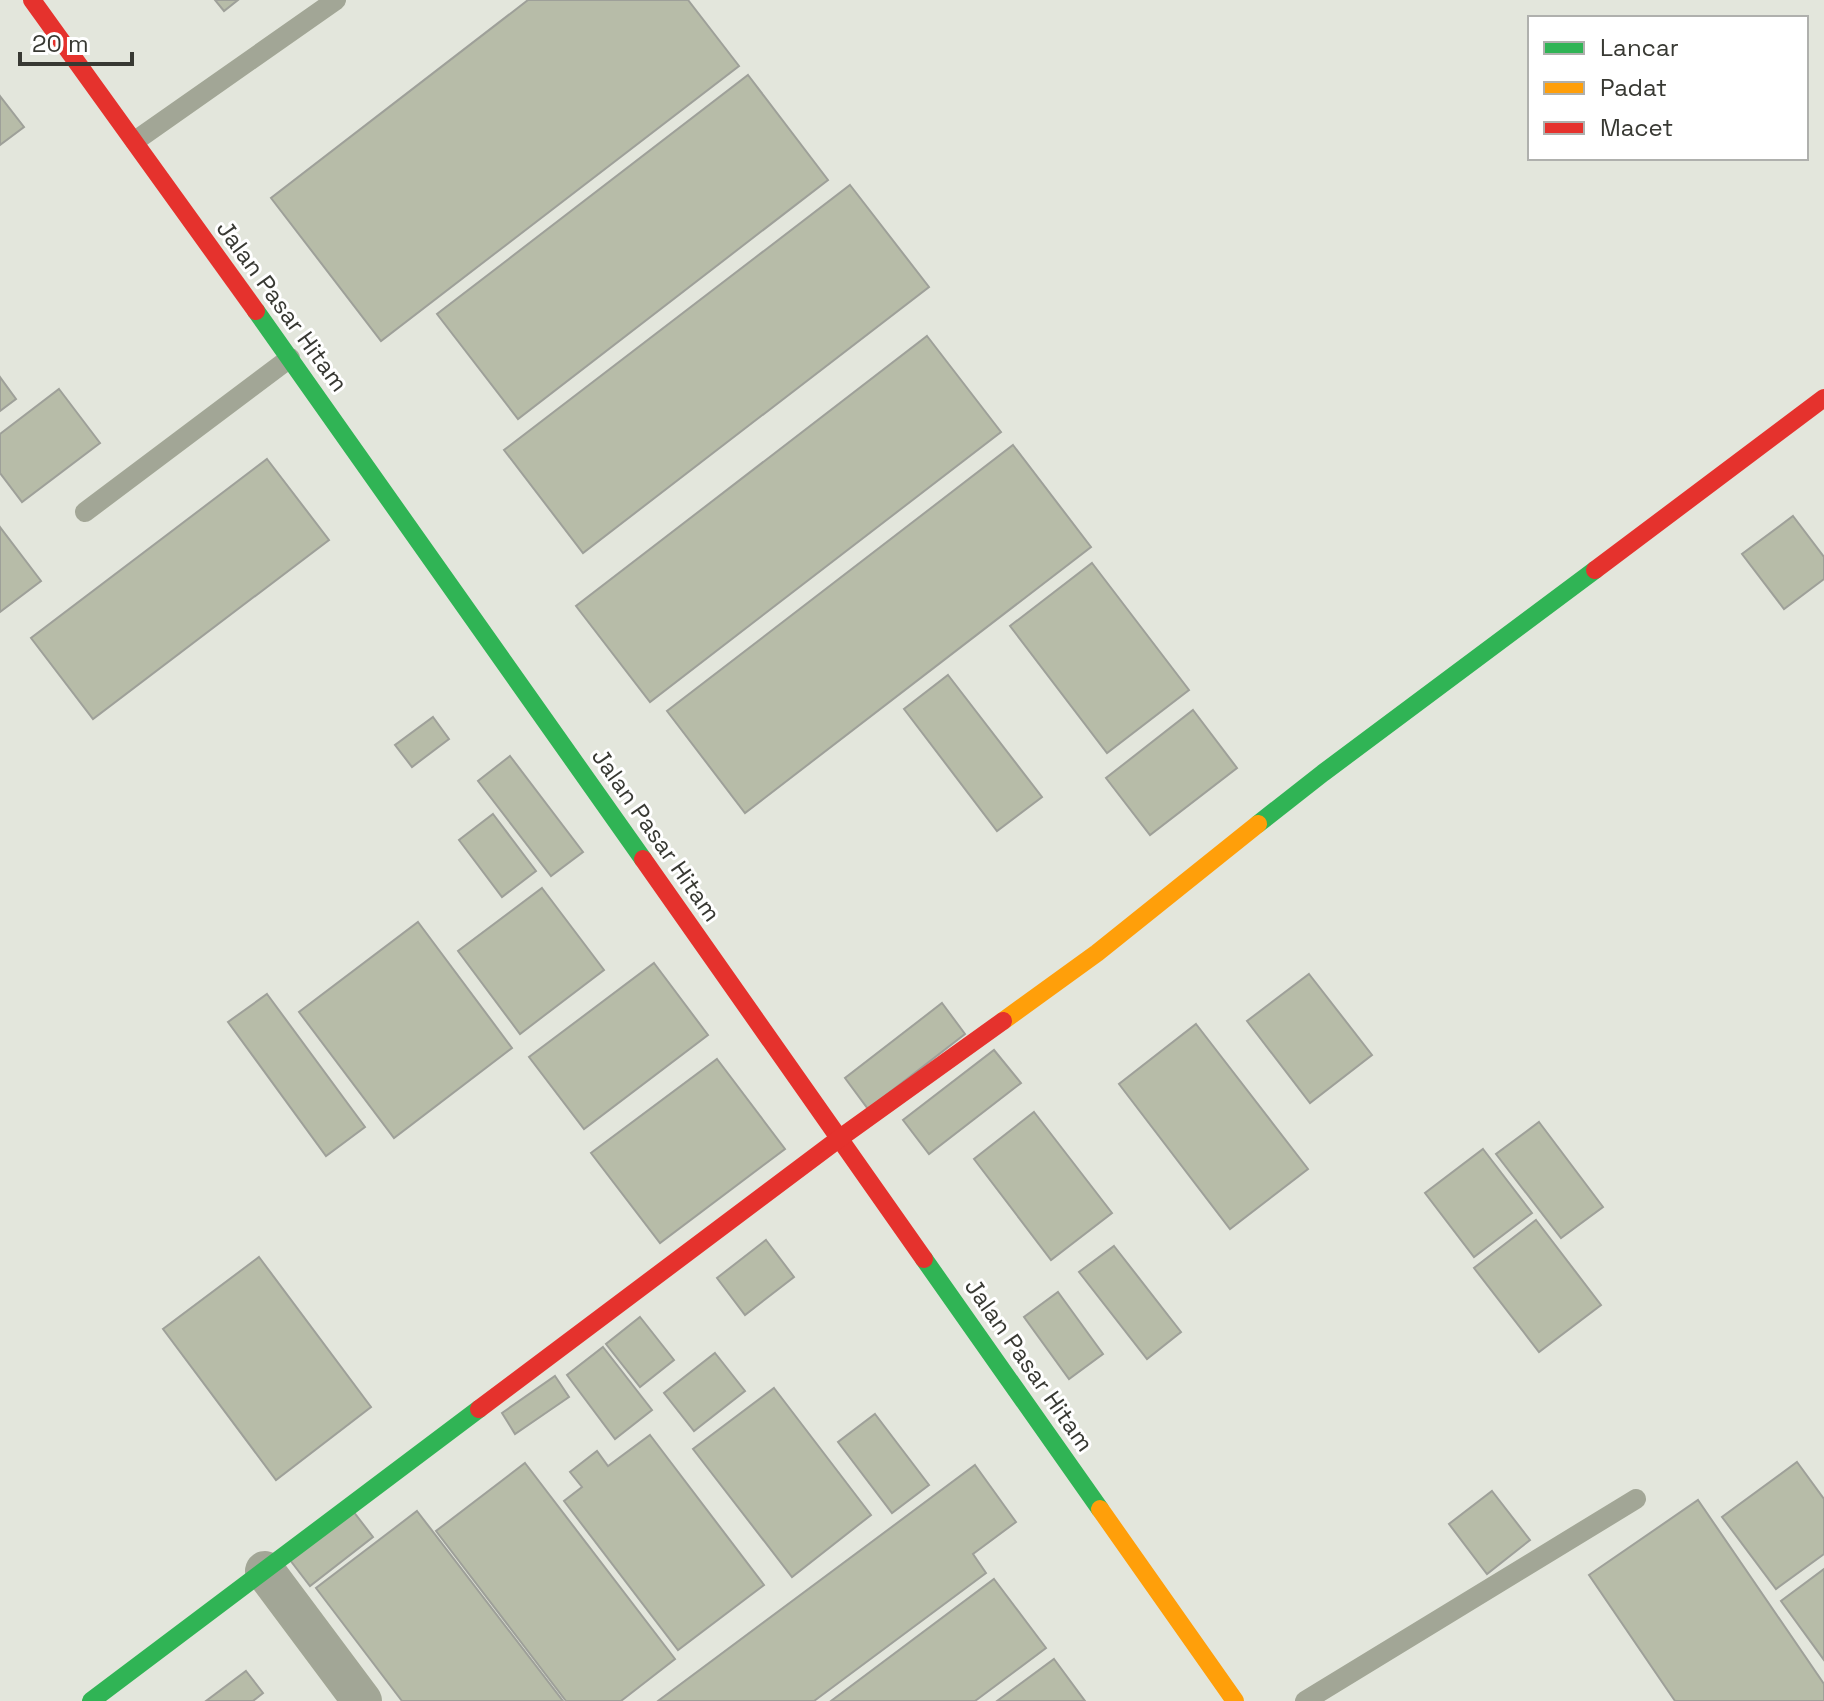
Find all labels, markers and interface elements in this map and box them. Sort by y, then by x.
scale bar [20,16,132,66]
legend [1528,16,1808,160]
text: 20 m [32,28,89,59]
text: Lancar [1600,32,1679,63]
text: Padat [1600,72,1667,103]
text: Macet [1600,112,1673,143]
street label: Jalan Pasar Hitam [210,214,355,398]
street label: Jalan Pasar Hitam [585,742,728,927]
street label: Jalan Pasar Hitam [958,1272,1101,1457]

